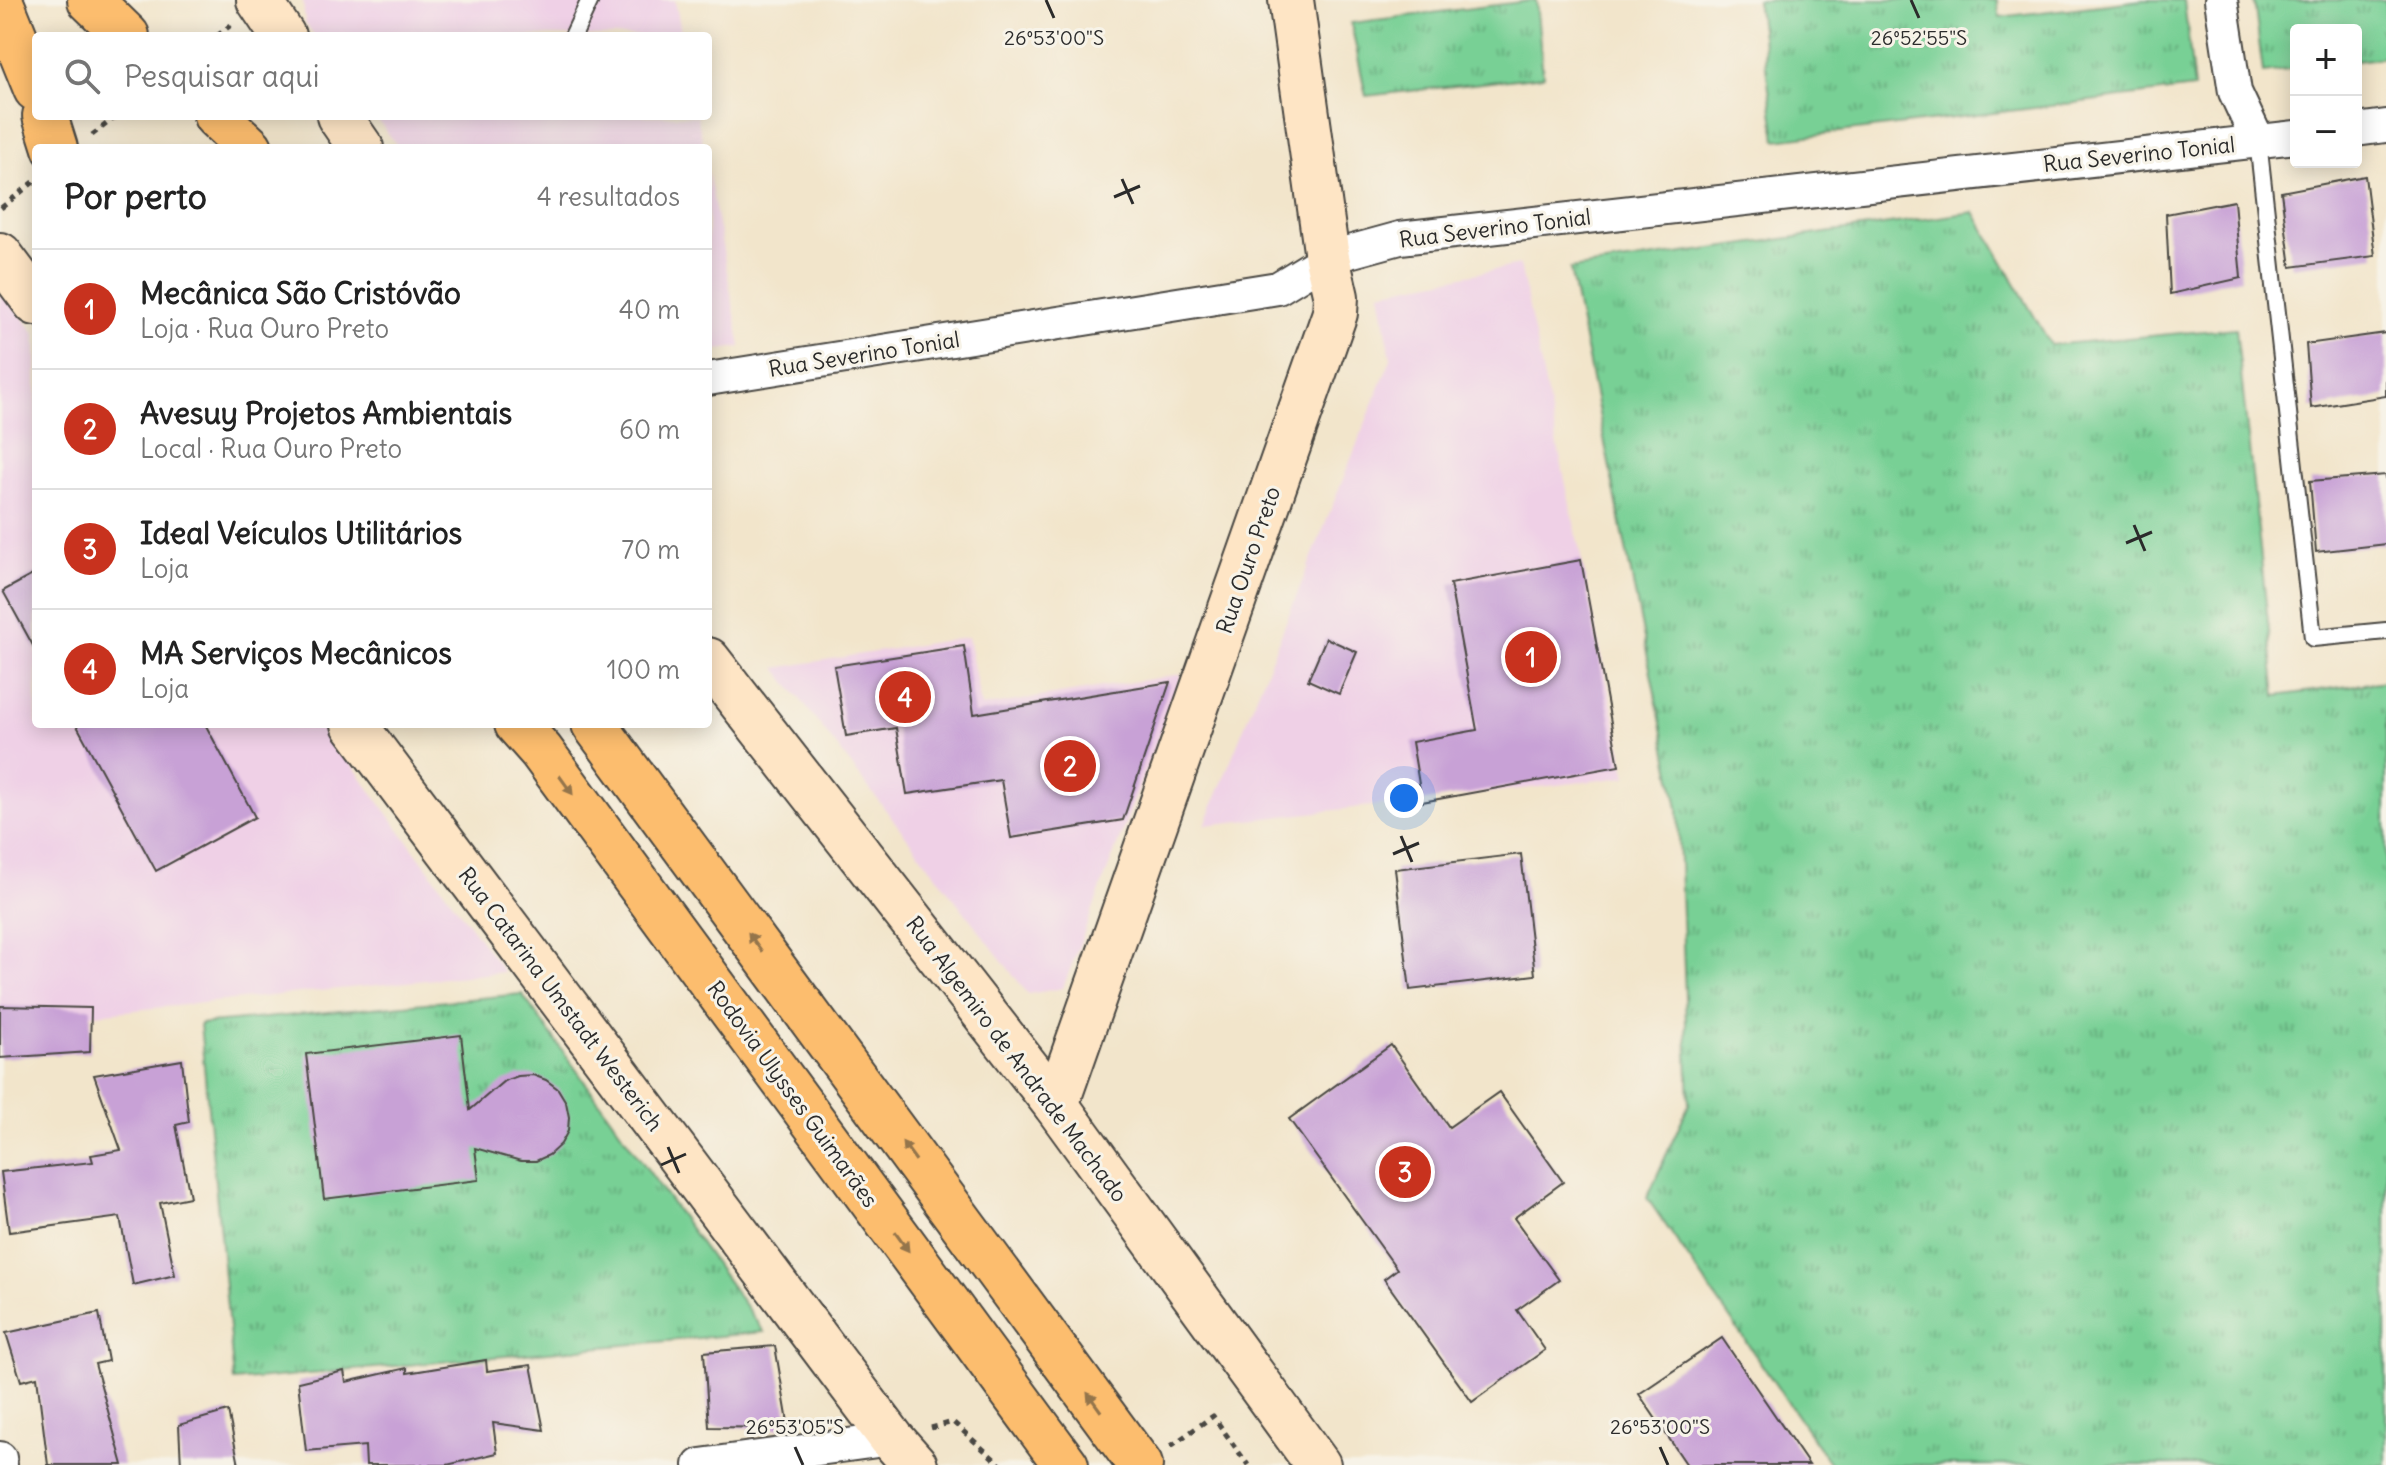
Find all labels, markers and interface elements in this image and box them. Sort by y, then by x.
map controls [2290,24,2362,168]
button: + [2290,24,2362,96]
text: 26°53'00"S [1004,25,1104,50]
text: 26°52'55"S [1871,25,1967,50]
search box [32,32,712,120]
icon: search [60,54,104,98]
text: Pesquisar aqui [124,57,320,95]
button: − [2290,96,2362,168]
street label: Rua Severino Tonial [2042,130,2236,178]
text: Por perto [64,175,207,218]
text: 4 resultados [537,180,680,213]
street label: Rua Severino Tonial [1398,202,1592,254]
text: Mecânica São Cristóvão [140,274,461,312]
text: 1 [85,293,95,326]
text: 40 m [619,293,680,326]
text: Loja · Rua Ouro Preto [140,312,389,345]
street label: Rua Severino Tonial [767,325,961,383]
text: Avesuy Projetos Ambientais [140,394,512,432]
text: 2 [83,413,97,446]
text: 60 m [619,413,680,446]
text: Local · Rua Ouro Preto [140,432,402,465]
street label: Rua Ouro Preto [1210,483,1286,637]
text: Ideal Veículos Utilitários [140,514,462,552]
text: 3 [83,533,97,566]
text: 70 m [621,533,680,566]
text: Loja [140,552,189,585]
pin: 1 [1505,627,1557,687]
text: MA Serviços Mecânicos [140,634,452,672]
text: 4 [82,653,98,686]
text: 100 m [606,653,680,686]
pin: 4 [879,667,931,727]
text: Loja [140,672,189,705]
pin: 2 [1044,736,1096,796]
one-way arrow [557,775,573,795]
your location [1384,778,1424,818]
street label: Rua Catarina Umstadt Westerich [453,862,669,1136]
street label: Rua Algemiro de Andrade Machado [900,910,1134,1208]
one-way arrow [747,932,763,952]
street label: Rodovia Ulysses Guimarães [701,975,885,1213]
one-way arrow [902,1141,917,1162]
pin: 3 [1379,1142,1431,1202]
one-way arrow [894,1232,910,1253]
one-way arrow [1086,1392,1102,1412]
text: 26°53'05"S [746,1414,844,1439]
text: 26°53'00"S [1610,1414,1710,1439]

